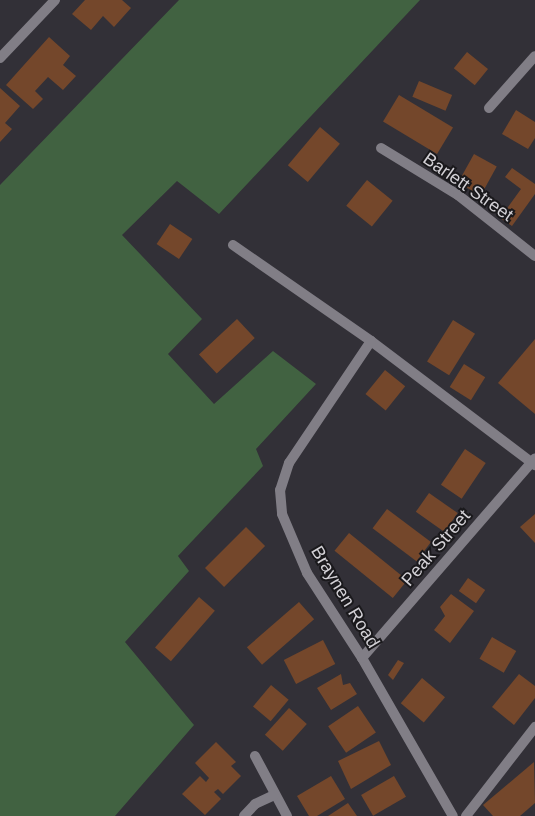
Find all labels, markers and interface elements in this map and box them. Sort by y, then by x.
street label: Barlett Street [419,148,517,226]
street label: Peak Street [397,505,475,591]
street label: Braynen Road [306,542,384,652]

